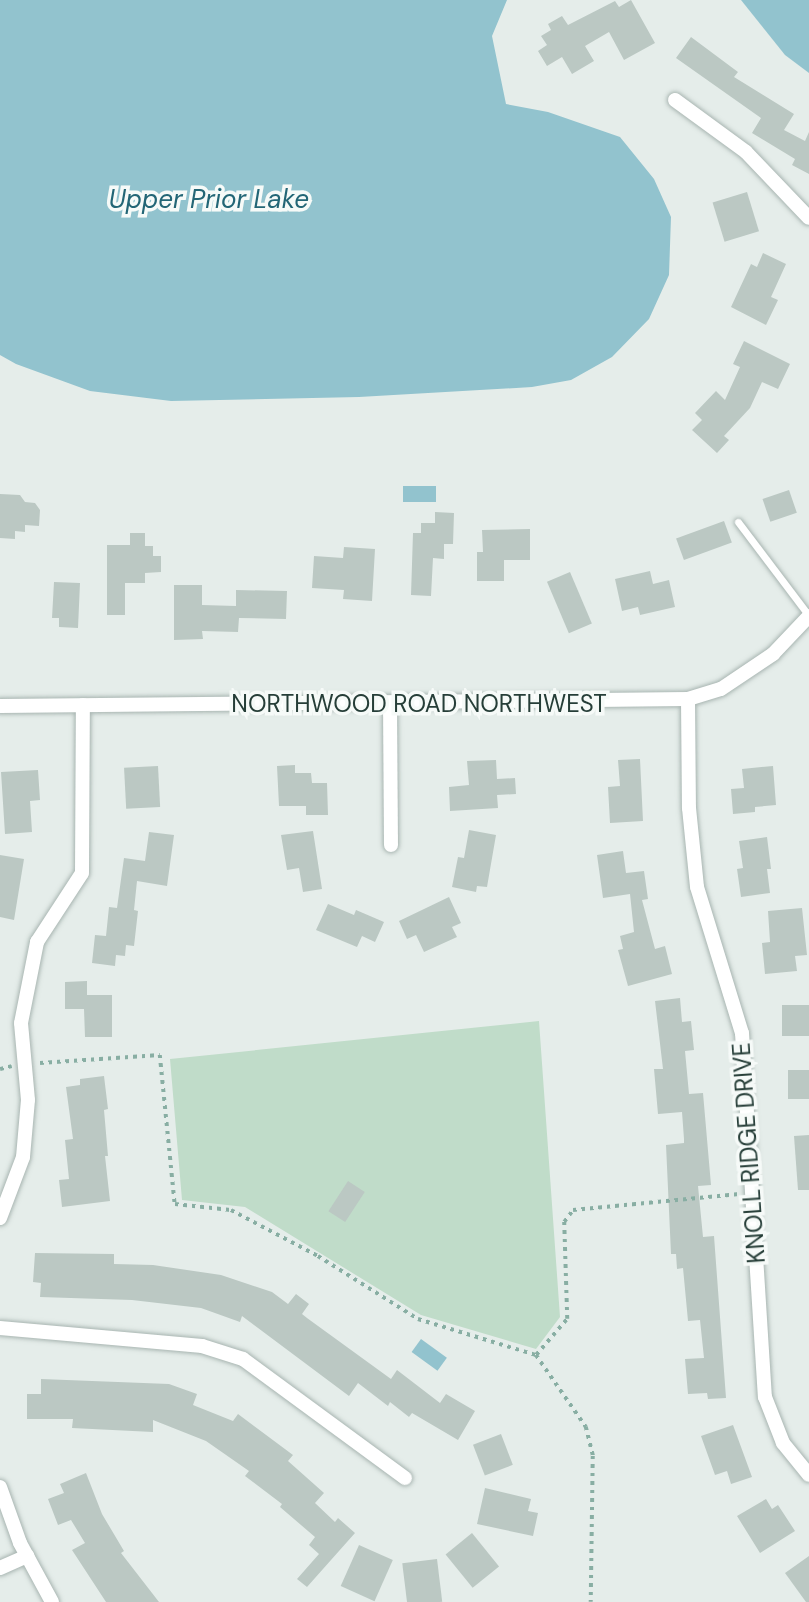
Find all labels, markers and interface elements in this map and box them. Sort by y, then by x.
water label: Upper Prior Lake [109,184,309,216]
street label: NORTHWOOD ROAD NORTHWEST [231,690,607,718]
street label: KNOLL RIDGE DRIVE [727,1042,771,1264]

